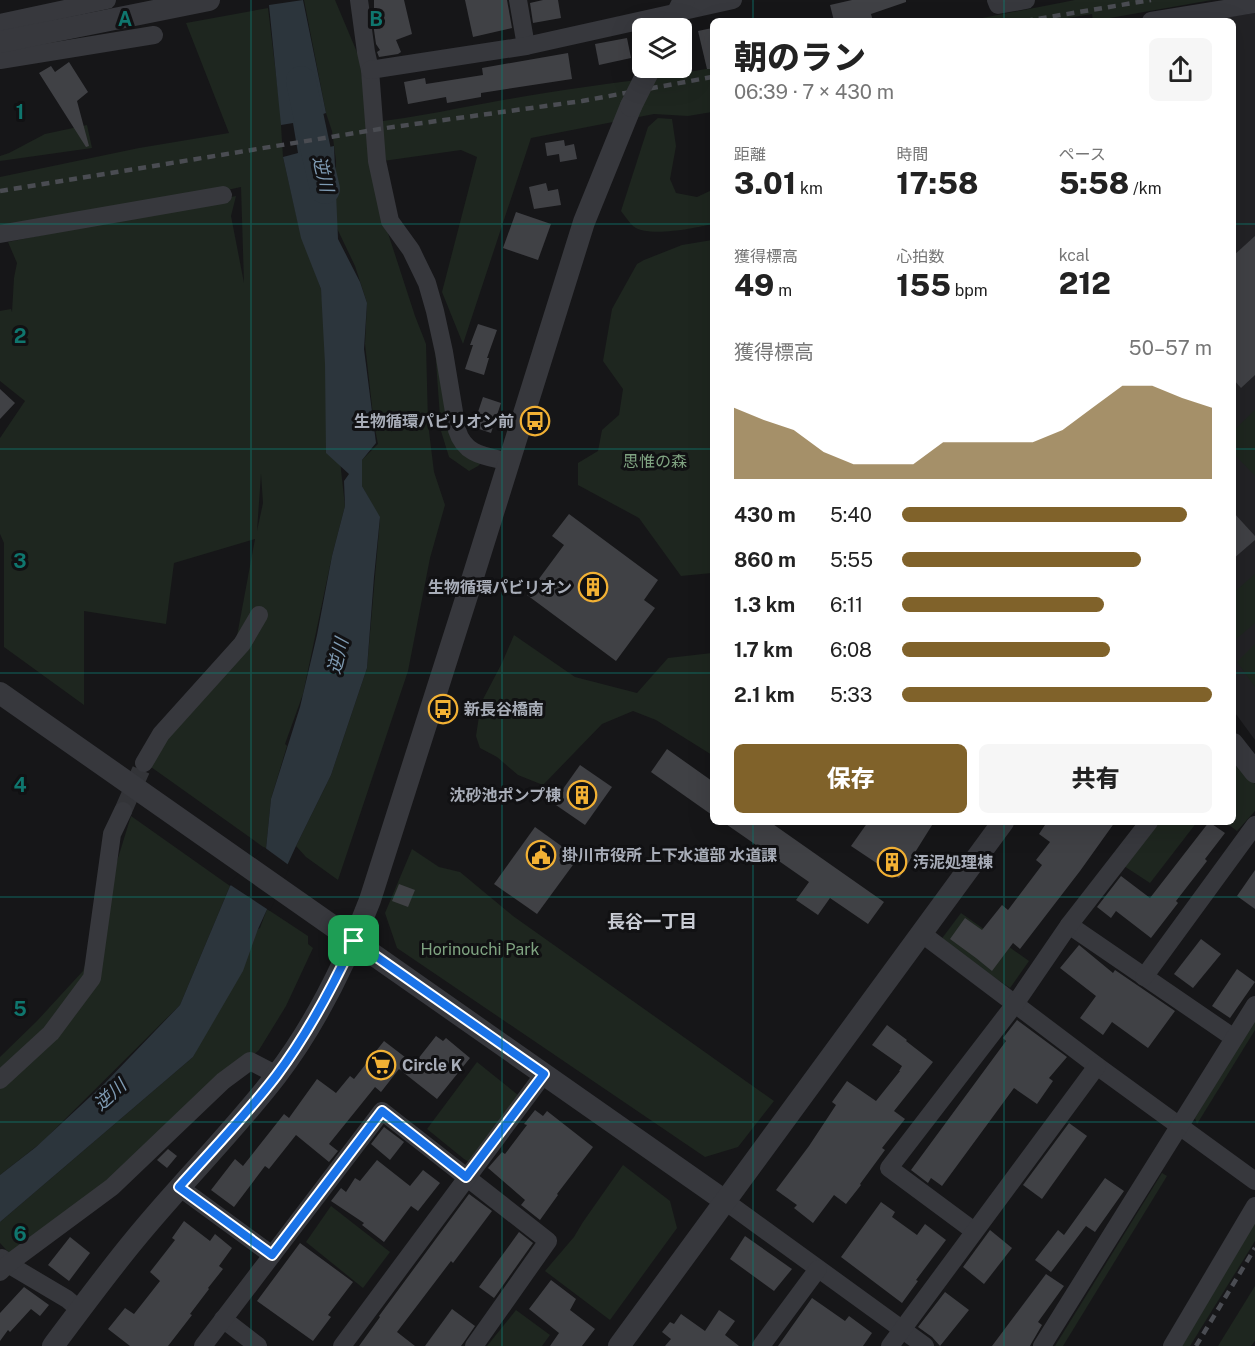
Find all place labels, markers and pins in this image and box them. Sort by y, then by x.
bus stop icon: 生物循環パビリオン前 [519,405,551,437]
place label: 生物循環パビリオン前 [354,412,514,431]
building icon: 生物循環パビリオン [577,571,609,603]
place label: 生物循環パビリオン [428,578,572,597]
bus stop icon: 新長谷橋南 [427,693,459,725]
place label: 新長谷橋南 [464,700,544,719]
building icon: 沈砂池ポンプ棟 [566,779,598,811]
place label: 沈砂池ポンプ棟 [449,786,561,805]
public building icon: 掛川市役所 上下水道部 水道課 [525,839,557,871]
place label: 掛川市役所 上下水道部 水道課 [562,846,777,865]
building icon: 汚泥処理棟 [876,846,908,878]
place label: 汚泥処理棟 [913,853,993,872]
pin [328,915,379,966]
supermarket icon: Circle K [365,1049,397,1081]
place label: Circle K [402,1056,463,1075]

